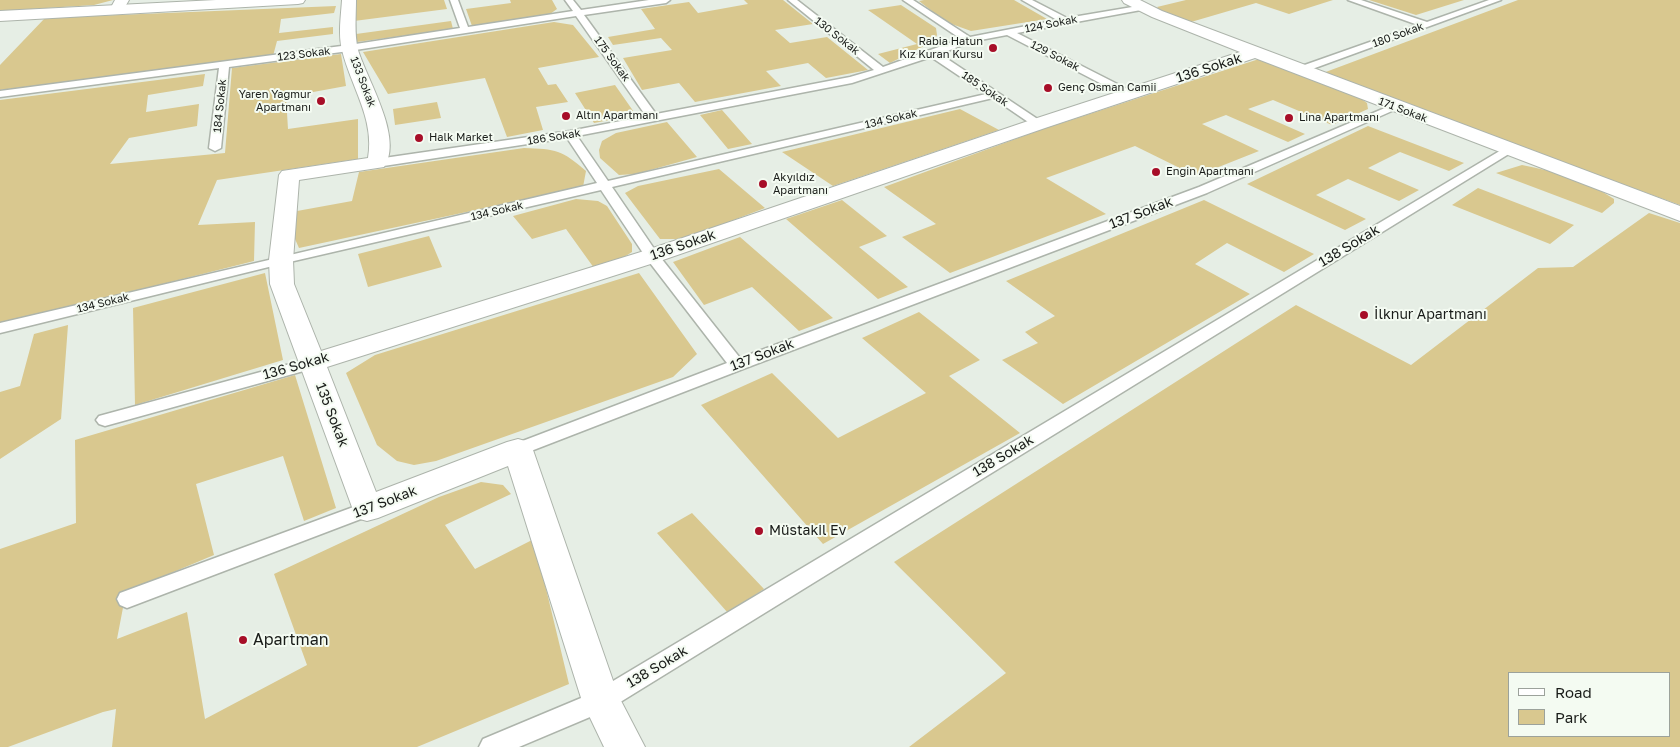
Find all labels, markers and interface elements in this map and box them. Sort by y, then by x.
street label: 124 Sokak [1024,12,1078,36]
street label: 130 Sokak [812,14,862,58]
street label: 180 Sokak [1370,20,1426,50]
street label: 175 Sokak [591,34,633,84]
place label: Rabia Hatun Kız Kuran Kursu [899,35,983,61]
street label: 129 Sokak [1028,38,1082,74]
marker: Rabia Hatun Kız Kuran Kursu [987,42,999,54]
street label: 123 Sokak [277,44,331,64]
street label: 136 Sokak [1174,50,1244,86]
street label: 133 Sokak [347,55,379,109]
street label: 185 Sokak [959,69,1011,109]
street label: 184 Sokak [211,79,229,133]
place label: Genç Osman Camii [1058,81,1156,95]
marker: Genç Osman Camii [1042,82,1054,94]
place label: Yaren Yağmur Apartmanı [239,88,311,114]
marker: Yaren Yağmur Apartmanı [315,95,327,107]
street label: 171 Sokak [1377,95,1429,125]
street label: 134 Sokak [863,107,919,131]
place label: Altın Apartmanı [576,109,658,123]
marker: Altın Apartmanı [560,110,572,122]
place label: Lina Apartmanı [1299,111,1379,125]
marker: Lina Apartmanı [1283,112,1295,124]
street label: 186 Sokak [526,126,582,148]
place label: Halk Market [429,131,493,145]
marker: Halk Market [413,132,425,144]
place label: Engin Apartmanı [1166,165,1254,179]
marker: Engin Apartmanı [1150,166,1162,178]
place label: Akyıldız Apartmanı [773,171,828,197]
marker: Akyıldız Apartmanı [757,178,769,190]
street label: 137 Sokak [1107,193,1175,233]
street label: 134 Sokak [469,199,525,223]
street label: 138 Sokak [1316,221,1382,271]
street label: 136 Sokak [648,226,718,264]
street label: 134 Sokak [75,290,131,316]
place label: İlknur Apartmanı [1374,307,1487,323]
marker: İlknur Apartmanı [1358,309,1370,321]
street label: 137 Sokak [728,335,796,375]
street label: 136 Sokak [261,349,331,383]
street label: 135 Sokak [312,380,352,450]
street label: 138 Sokak [970,431,1036,481]
street label: 137 Sokak [351,482,419,522]
place label: Müstakil Ev [769,523,846,539]
marker: Müstakil Ev [753,525,765,537]
place label: Apartman [253,630,329,650]
marker: Apartman [237,634,249,646]
street label: 138 Sokak [624,642,690,692]
legend [1508,672,1670,737]
text: Road [1555,683,1592,701]
text: Park [1555,708,1587,726]

